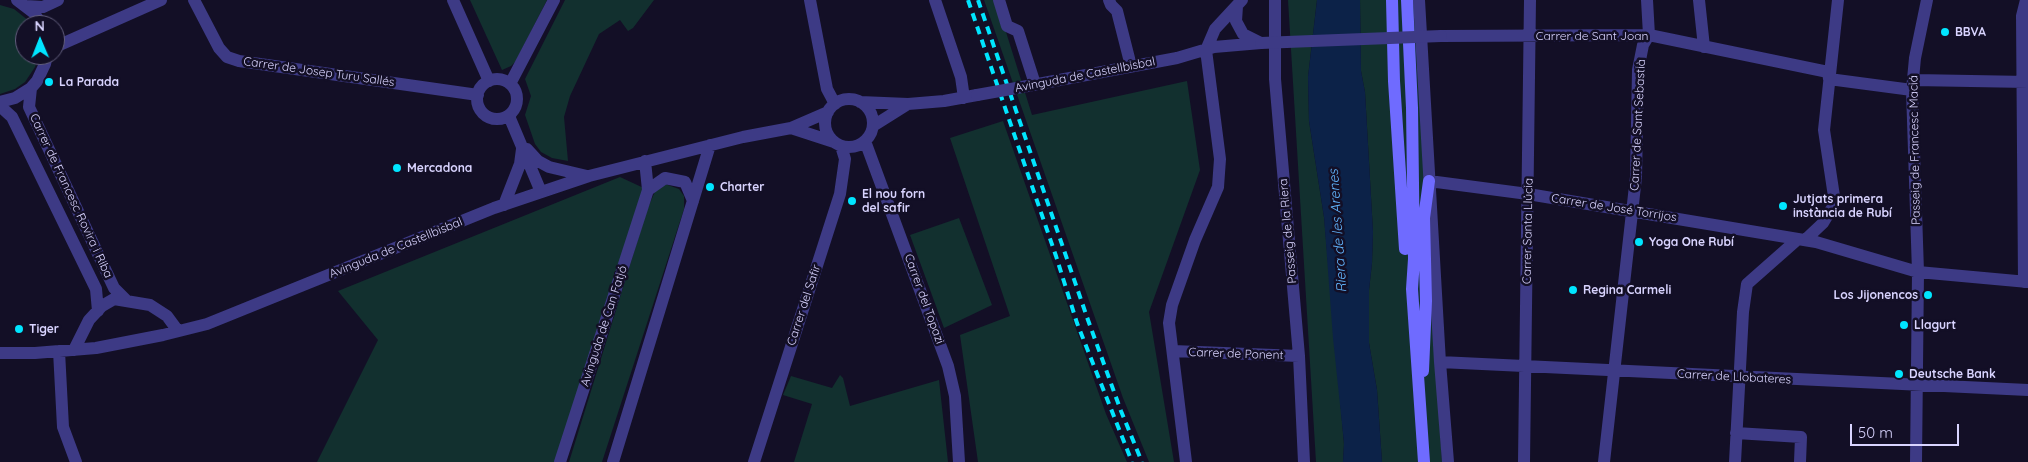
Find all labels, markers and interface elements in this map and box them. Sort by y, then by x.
north arrow [15,15,65,65]
text: N [34,17,45,35]
place label: BBVA [1955,25,1986,39]
marker: BBVA [1939,26,1951,38]
street label: Carrer de Sant Joan [1536,29,1648,43]
street label: Carrer de Josep Turu Sallés [243,54,395,90]
street label: Avinguda de Castellbisbal [1014,54,1156,96]
street label: Carrer de Sant Sebastià [1627,59,1649,191]
place label: La Parada [59,75,119,89]
street label: Passeig de Francesc Maciá [1906,75,1924,225]
marker: La Parada [43,76,55,88]
street label: Carrer de Francesc Rovira i Riba [27,112,115,280]
place label: Mercadona [407,161,472,175]
marker: Mercadona [391,162,403,174]
water label: Riera de les Arenes [1325,169,1351,293]
street label: Passeig de la Riera [1276,178,1300,284]
street label: Carrer Santa Llúcia [1520,178,1536,284]
place label: Charter [720,180,764,194]
marker: Charter [704,181,716,193]
place label: El nou forn del safir [862,187,925,215]
street label: Carrer de José Torrijos [1550,191,1678,225]
place label: Jutjats primera instància de Rubí [1793,192,1892,220]
marker: El nou forn del safir [846,195,858,207]
marker: Jutjats primera instància de Rubí [1777,200,1789,212]
street label: Avinguda de Castellbisbal [327,215,465,281]
place label: Yoga One Rubí [1649,235,1734,249]
marker: Yoga One Rubí [1633,236,1645,248]
street label: Carrer del Topazi [901,252,947,346]
street label: Carrer del Safir [784,263,824,347]
street label: Avinguda de Can Fatjó [578,264,630,388]
place label: Regina Carmeli [1583,283,1671,297]
marker: Regina Carmeli [1567,284,1579,296]
place label: Los Jijonencos [1833,288,1918,302]
marker: Los Jijonencos [1922,289,1934,301]
place label: Llagurt [1914,318,1956,332]
marker: Llagurt [1898,319,1910,331]
place label: Tiger [29,322,59,336]
marker: Tiger [13,323,25,335]
street label: Carrer de Ponent [1188,345,1284,363]
street label: Carrer de Llobateres [1676,367,1792,387]
place label: Deutsche Bank [1909,367,1996,381]
marker: Deutsche Bank [1893,368,1905,380]
scale bar [1853,414,1962,446]
text: 50 m [1858,423,1893,442]

